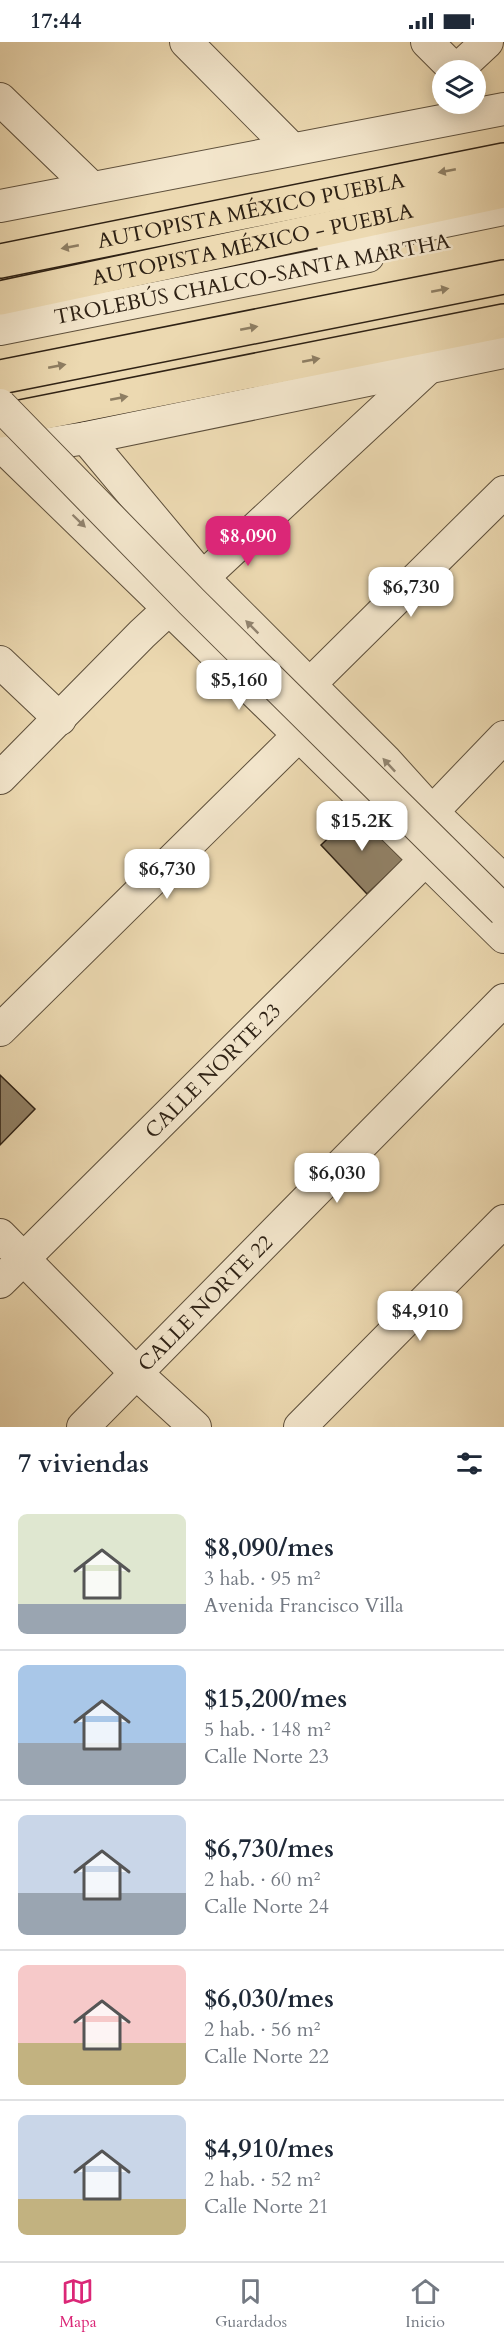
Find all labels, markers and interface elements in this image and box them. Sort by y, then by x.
text: 17:44 [30,6,81,36]
map controls [432,60,486,114]
button: layers [432,60,486,114]
street label: AUTOPISTA MÉXICO PUEBLA [95,166,407,256]
one-way arrow [437,167,456,176]
street label: AUTOPISTA MÉXICO - PUEBLA [89,197,416,293]
street label: TROLEBÚS CHALCO-SANTA MARTHA [51,226,453,332]
one-way arrow [60,243,79,252]
one-way arrow [431,285,450,294]
one-way arrow [239,323,258,332]
one-way arrow [301,355,320,364]
one-way arrow [48,361,67,370]
one-way arrow [110,393,129,402]
one-way arrow [72,513,86,527]
pin: $8,090 [199,516,297,567]
text: $8,090 [219,522,277,549]
pin: $6,730 [362,567,460,618]
text: $6,730 [382,573,440,600]
one-way arrow [245,620,259,634]
pin: $5,160 [190,660,288,711]
text: $5,160 [210,666,268,693]
one-way arrow [383,758,396,773]
pin: $15.2K [313,801,411,852]
text: $15.2K [331,807,393,834]
pin: $6,730 [118,849,216,900]
text: $6,730 [138,855,196,882]
street label: CALLE NORTE 23 [139,997,288,1145]
pin: $6,030 [288,1153,386,1204]
text: $6,030 [308,1159,366,1186]
street label: CALLE NORTE 22 [132,1229,280,1378]
pin: $4,910 [371,1291,469,1342]
text: $4,910 [391,1297,449,1324]
text: 7 viviendas [18,1446,149,1481]
icon: filters [453,1447,486,1480]
text: $8,090/mes [204,1530,334,1565]
icon: home [66,1538,138,1610]
text: 3 hab. · 95 m² [204,1565,320,1592]
text: Avenida Francisco Villa [204,1592,404,1619]
text: $15,200/mes [204,1681,347,1716]
icon: home [66,1689,138,1761]
text: 5 hab. · 148 m² [204,1716,331,1743]
text: Calle Norte 23 [204,1743,329,1770]
text: $6,730/mes [204,1831,334,1866]
icon: home [66,1839,138,1911]
text: 2 hab. · 60 m² [204,1866,320,1893]
text: Calle Norte 24 [204,1893,329,1920]
text: $6,030/mes [204,1981,334,2016]
icon: home [66,1989,138,2061]
text: 2 hab. · 56 m² [204,2016,320,2043]
text: Calle Norte 22 [204,2043,329,2070]
text: $4,910/mes [204,2131,334,2166]
icon: home [66,2139,138,2211]
text: 2 hab. · 52 m² [204,2166,320,2193]
text: Calle Norte 21 [204,2193,329,2220]
tab: Mapa [59,2275,97,2333]
tab: Guardados [215,2275,287,2333]
tab: Inicio [405,2275,445,2333]

